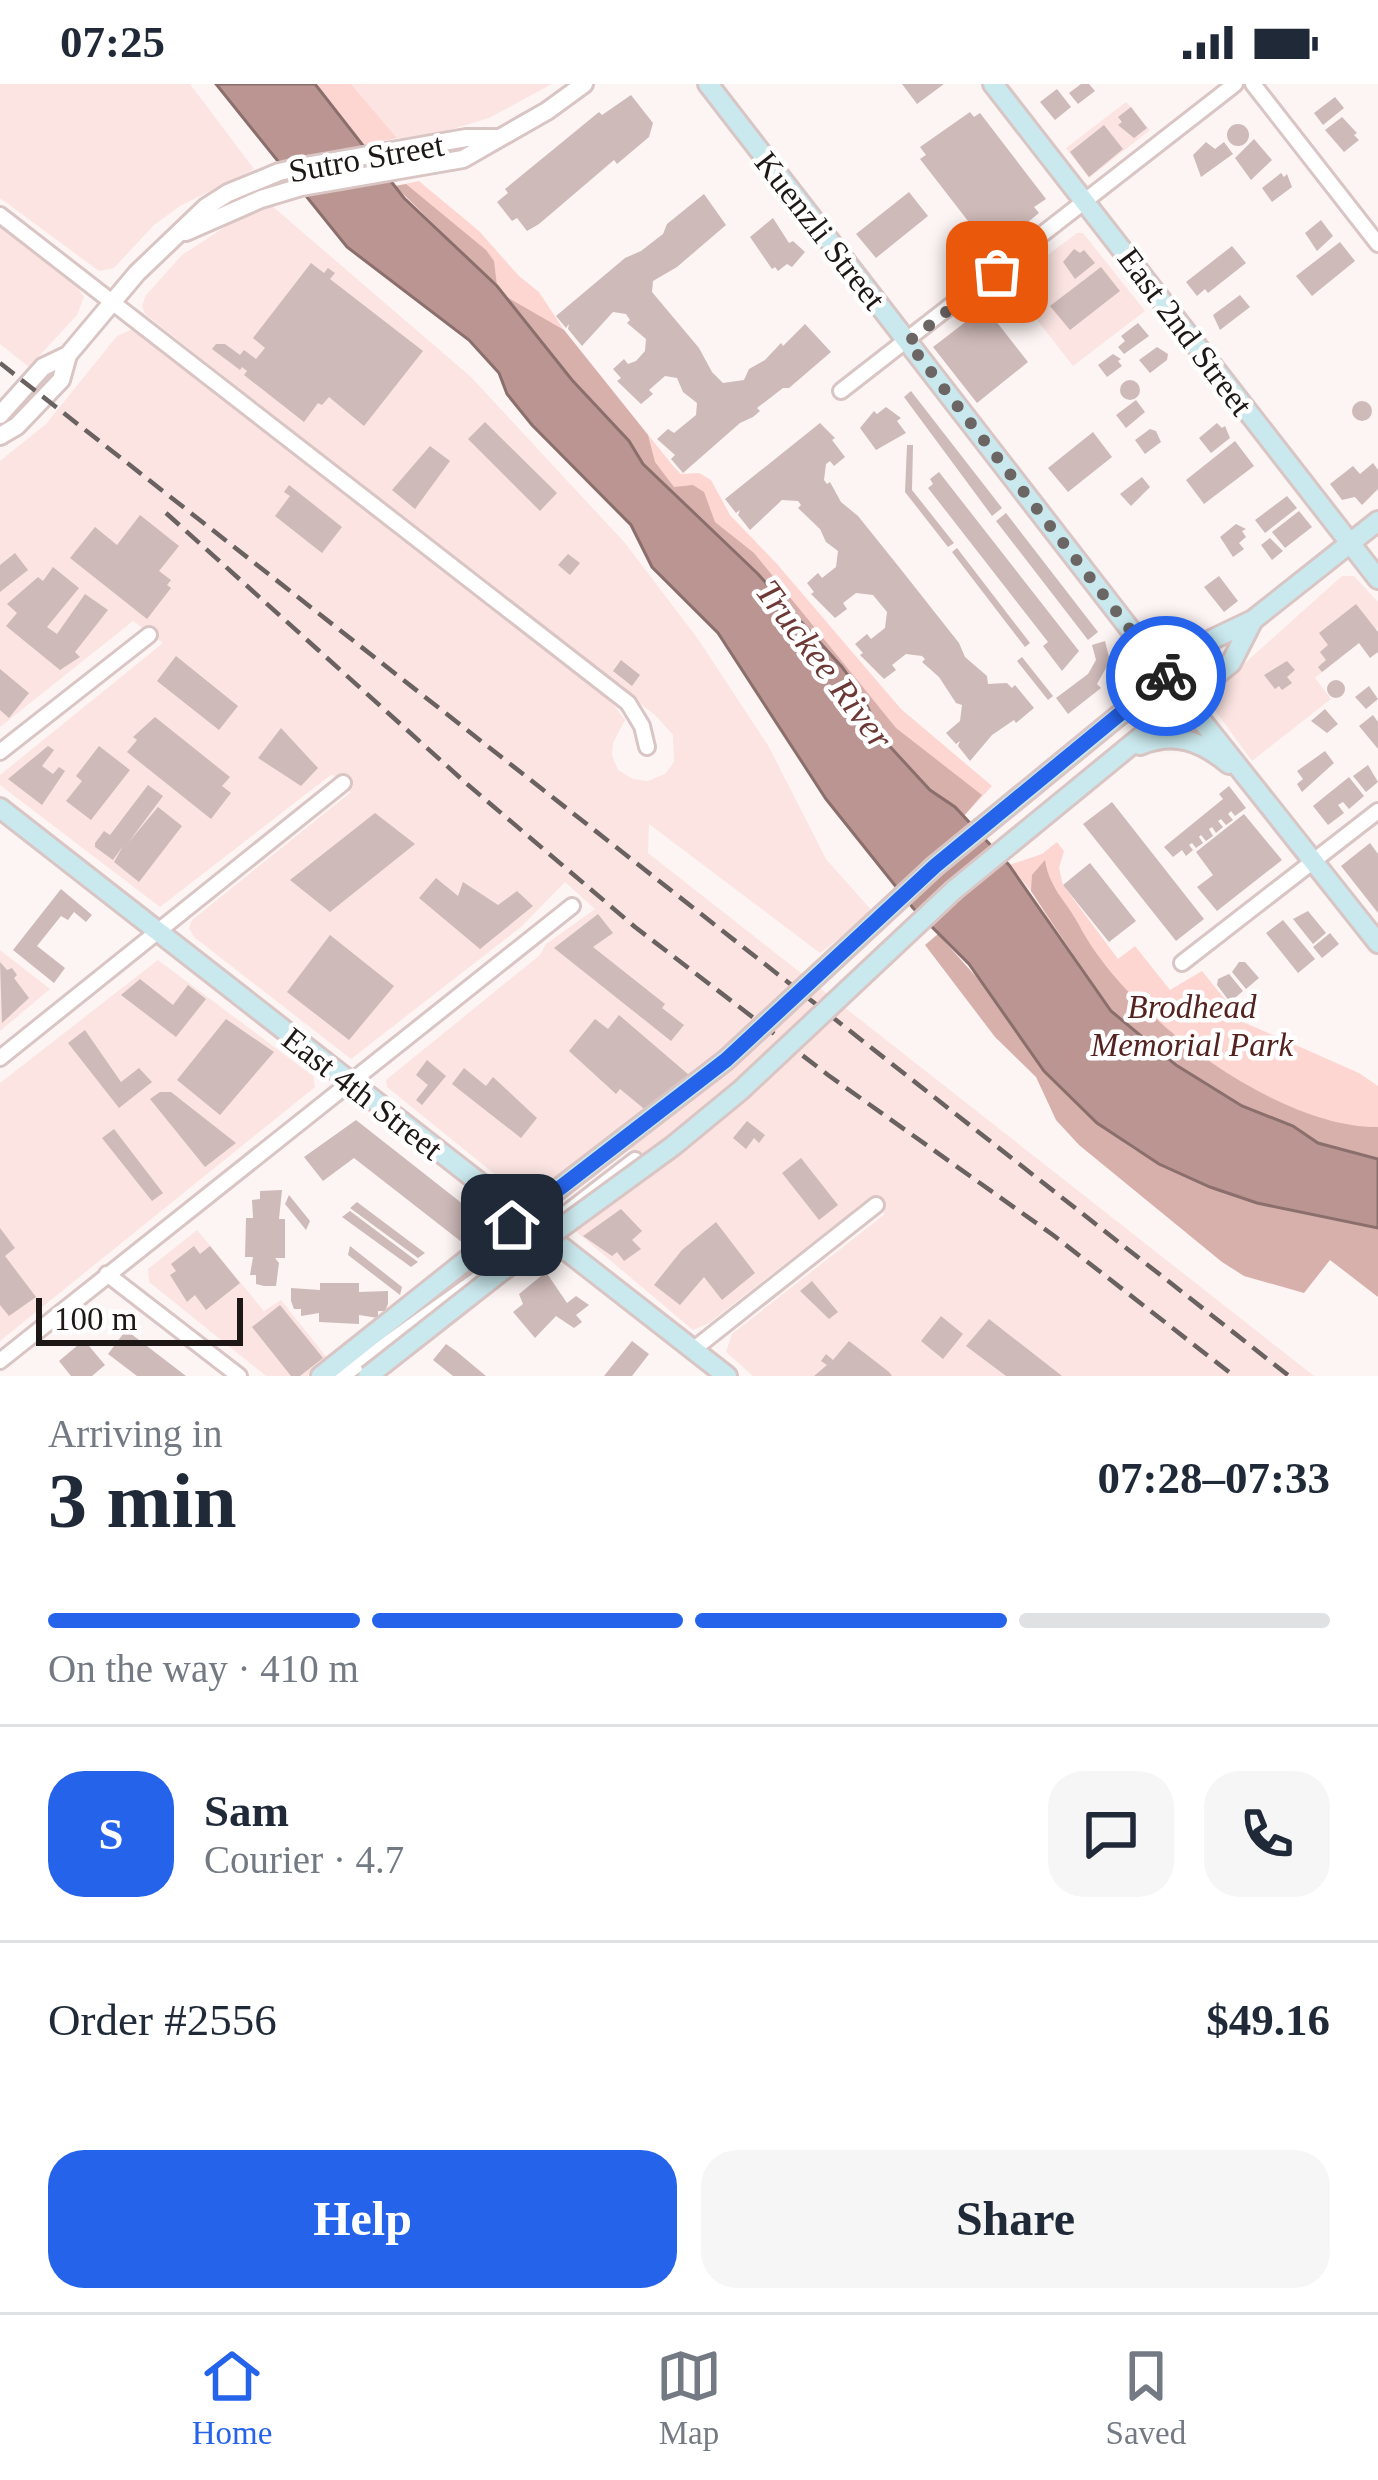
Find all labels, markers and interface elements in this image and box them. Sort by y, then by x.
text: 07:25 [60,17,165,67]
street label: Sutro Street [286,127,446,189]
street label: Kuenzli Street [748,145,893,316]
pin [946,221,1048,323]
icon: bag [964,239,1030,305]
street label: East 2nd Street [1111,241,1260,422]
water label: Truckee River [748,572,901,758]
courier [1106,616,1226,736]
icon: bike [1133,643,1199,709]
park label: Brodhead Memorial Park [1090,989,1295,1063]
street label: East 4th Street [275,1020,449,1167]
pin [461,1174,563,1276]
icon: home [479,1192,545,1258]
scale bar [36,1292,243,1345]
text: 100 m [54,1301,137,1337]
text: Arriving in [48,1412,222,1455]
text: 07:28–07:33 [1098,1453,1330,1503]
text: 3 min [48,1457,237,1544]
text: On the way · 410 m [48,1647,359,1690]
button: chat [1048,1771,1174,1897]
button: phone [1204,1771,1330,1897]
text: Sam [204,1786,289,1836]
text: S [98,1809,124,1859]
text: Courier · 4.7 [204,1838,404,1881]
text: Order #2556 [48,1995,277,2045]
text: $49.16 [1206,1995,1330,2045]
button: Help [48,2150,677,2288]
button: Share [701,2150,1330,2288]
tab: Home [192,2343,272,2452]
tab: Map [656,2343,722,2452]
tab: Saved [1106,2343,1186,2452]

